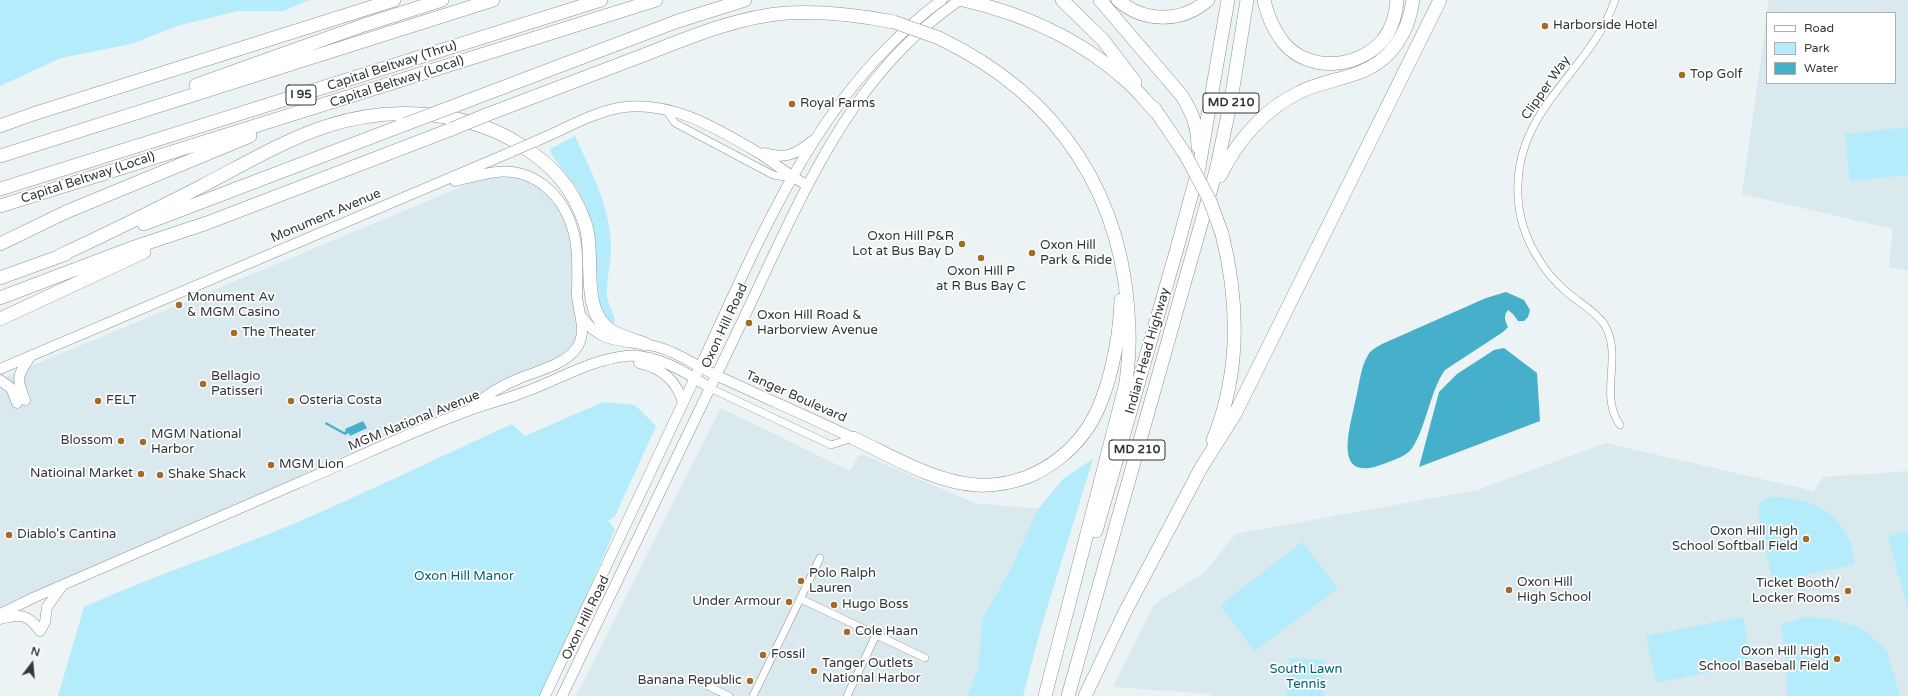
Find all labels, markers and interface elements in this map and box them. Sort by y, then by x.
legend [1766,12,1896,84]
place label: Harborside Hotel [1553,18,1658,34]
marker: Harborside Hotel [1540,21,1550,31]
text: Road [1804,21,1834,35]
street label: Capital Beltway (Thru) [325,38,459,94]
text: Park [1804,41,1830,55]
street label: Capital Beltway (Local) [328,53,466,111]
street label: Clipper Way [1518,53,1574,123]
text: Water [1804,61,1838,75]
place label: Top Golf [1690,67,1743,83]
marker: Top Golf [1677,70,1687,80]
road number: I 95 [286,85,316,105]
road number: MD 210 [1203,93,1259,113]
place label: Royal Farms [800,96,875,112]
marker: Royal Farms [787,99,797,109]
street label: Capital Beltway (Local) [19,149,157,207]
street label: Monument Avenue [269,186,383,246]
place label: Oxon Hill P&R Lot at Bus Bay D [852,229,954,260]
place label: Oxon Hill Park & Ride [1040,238,1112,269]
marker: Oxon Hill P&R Lot at Bus Bay D [957,239,967,249]
marker: Oxon Hill Park & Ride [1027,248,1037,258]
marker: Oxon Hill P at R Bus Bay C [976,253,986,263]
place label: Oxon Hill P at R Bus Bay C [936,264,1026,295]
street label: Oxon Hill Road [699,281,751,371]
street label: Indian Head Highway [1122,286,1174,416]
place label: Monument Av & MGM Casino [187,290,280,321]
marker: Monument Av & MGM Casino [174,300,184,310]
place label: Oxon Hill Road & Harborview Avenue [757,308,878,339]
marker: Oxon Hill Road & Harborview Avenue [744,318,754,328]
place label: The Theater [242,325,316,341]
marker: The Theater [229,328,239,338]
street label: Tanger Boulevard [743,368,849,426]
place label: Bellagio Patisseri [211,369,263,400]
marker: Bellagio Patisseri [198,379,208,389]
street label: MGM National Avenue [346,387,482,455]
place label: FELT [106,393,137,409]
place label: Osteria Costa [299,393,382,409]
marker: FELT [93,396,103,406]
marker: Osteria Costa [286,396,296,406]
place label: MGM National Harbor [151,427,241,458]
place label: Blossom [61,433,113,449]
marker: Blossom [116,436,126,446]
marker: MGM National Harbor [138,437,148,447]
road number: MD 210 [1109,440,1165,460]
place label: MGM Lion [279,457,344,473]
marker: MGM Lion [266,460,276,470]
place label: Natioinal Market [30,466,133,482]
place label: Shake Shack [168,467,246,483]
marker: Natioinal Market [136,469,146,479]
marker: Shake Shack [155,470,165,480]
place label: Oxon Hill High School Softball Field [1672,524,1798,555]
place label: Diablo's Cantina [17,527,116,543]
marker: Diablo's Cantina [4,530,14,540]
marker: Oxon Hill High School Softball Field [1801,534,1811,544]
place label: Polo Ralph Lauren [809,566,876,597]
park label: Oxon Hill Manor [414,569,514,585]
street label: Oxon Hill Road [559,573,613,663]
place label: Oxon Hill High School [1517,575,1591,606]
marker: Polo Ralph Lauren [796,576,806,586]
place label: Ticket Booth/ Locker Rooms [1752,576,1840,607]
marker: Oxon Hill High School [1504,585,1514,595]
marker: Ticket Booth/ Locker Rooms [1843,586,1853,596]
place label: Under Armour [692,594,781,610]
marker: Under Armour [784,597,794,607]
place label: Hugo Boss [842,597,908,613]
marker: Hugo Boss [829,600,839,610]
place label: Cole Haan [855,624,918,640]
marker: Cole Haan [842,627,852,637]
north arrow [12,644,52,684]
place label: Oxon Hill High School Baseball Field [1699,644,1829,675]
text: N [29,645,41,659]
place label: Fossil [771,647,805,663]
marker: Fossil [758,650,768,660]
marker: Oxon Hill High School Baseball Field [1832,654,1842,664]
place label: Tanger Outlets National Harbor [822,656,921,687]
park label: South Lawn Tennis [1270,662,1342,693]
marker: Tanger Outlets National Harbor [809,666,819,676]
place label: Banana Republic [638,673,742,689]
marker: Banana Republic [745,676,755,686]

